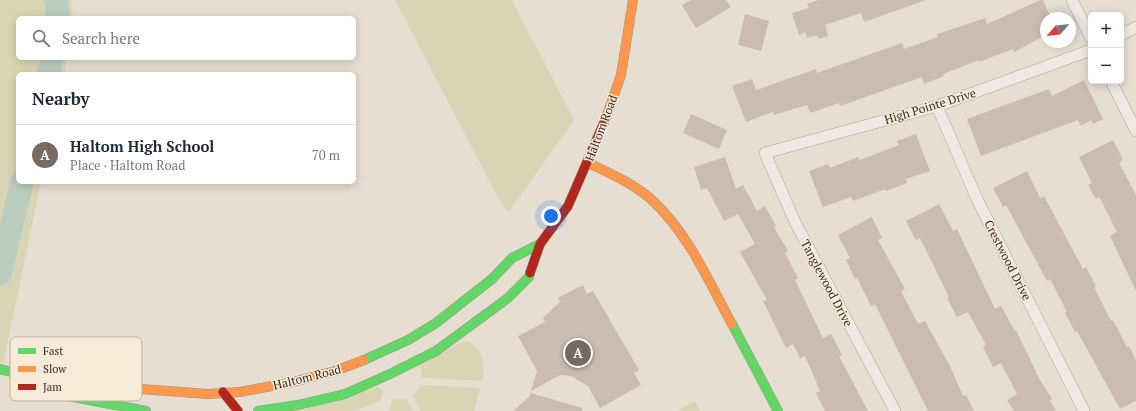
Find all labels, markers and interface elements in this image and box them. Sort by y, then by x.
north arrow [1040,12,1076,48]
map controls [1088,12,1124,84]
button: + [1088,12,1124,48]
search box [16,16,356,60]
icon: search [30,27,52,49]
text: Search here [62,28,140,48]
button: − [1088,48,1124,84]
street label: High Pointe Drive [882,85,978,127]
text: Nearby [32,87,90,110]
street label: Haltom Road [582,93,621,163]
text: Haltom High School [70,136,214,156]
text: A [40,146,50,164]
text: 70 m [312,146,340,164]
text: Place · Haltom Road [70,156,185,174]
your location [541,206,561,226]
street label: Crestwood Drive [981,217,1035,303]
street label: Tanglewood Drive [798,237,856,329]
legend [10,337,142,401]
pin: A [565,338,591,368]
text: Fast [43,344,63,358]
street label: Haltom Road [271,361,343,393]
text: Slow [43,362,67,376]
text: Jam [43,380,62,394]

